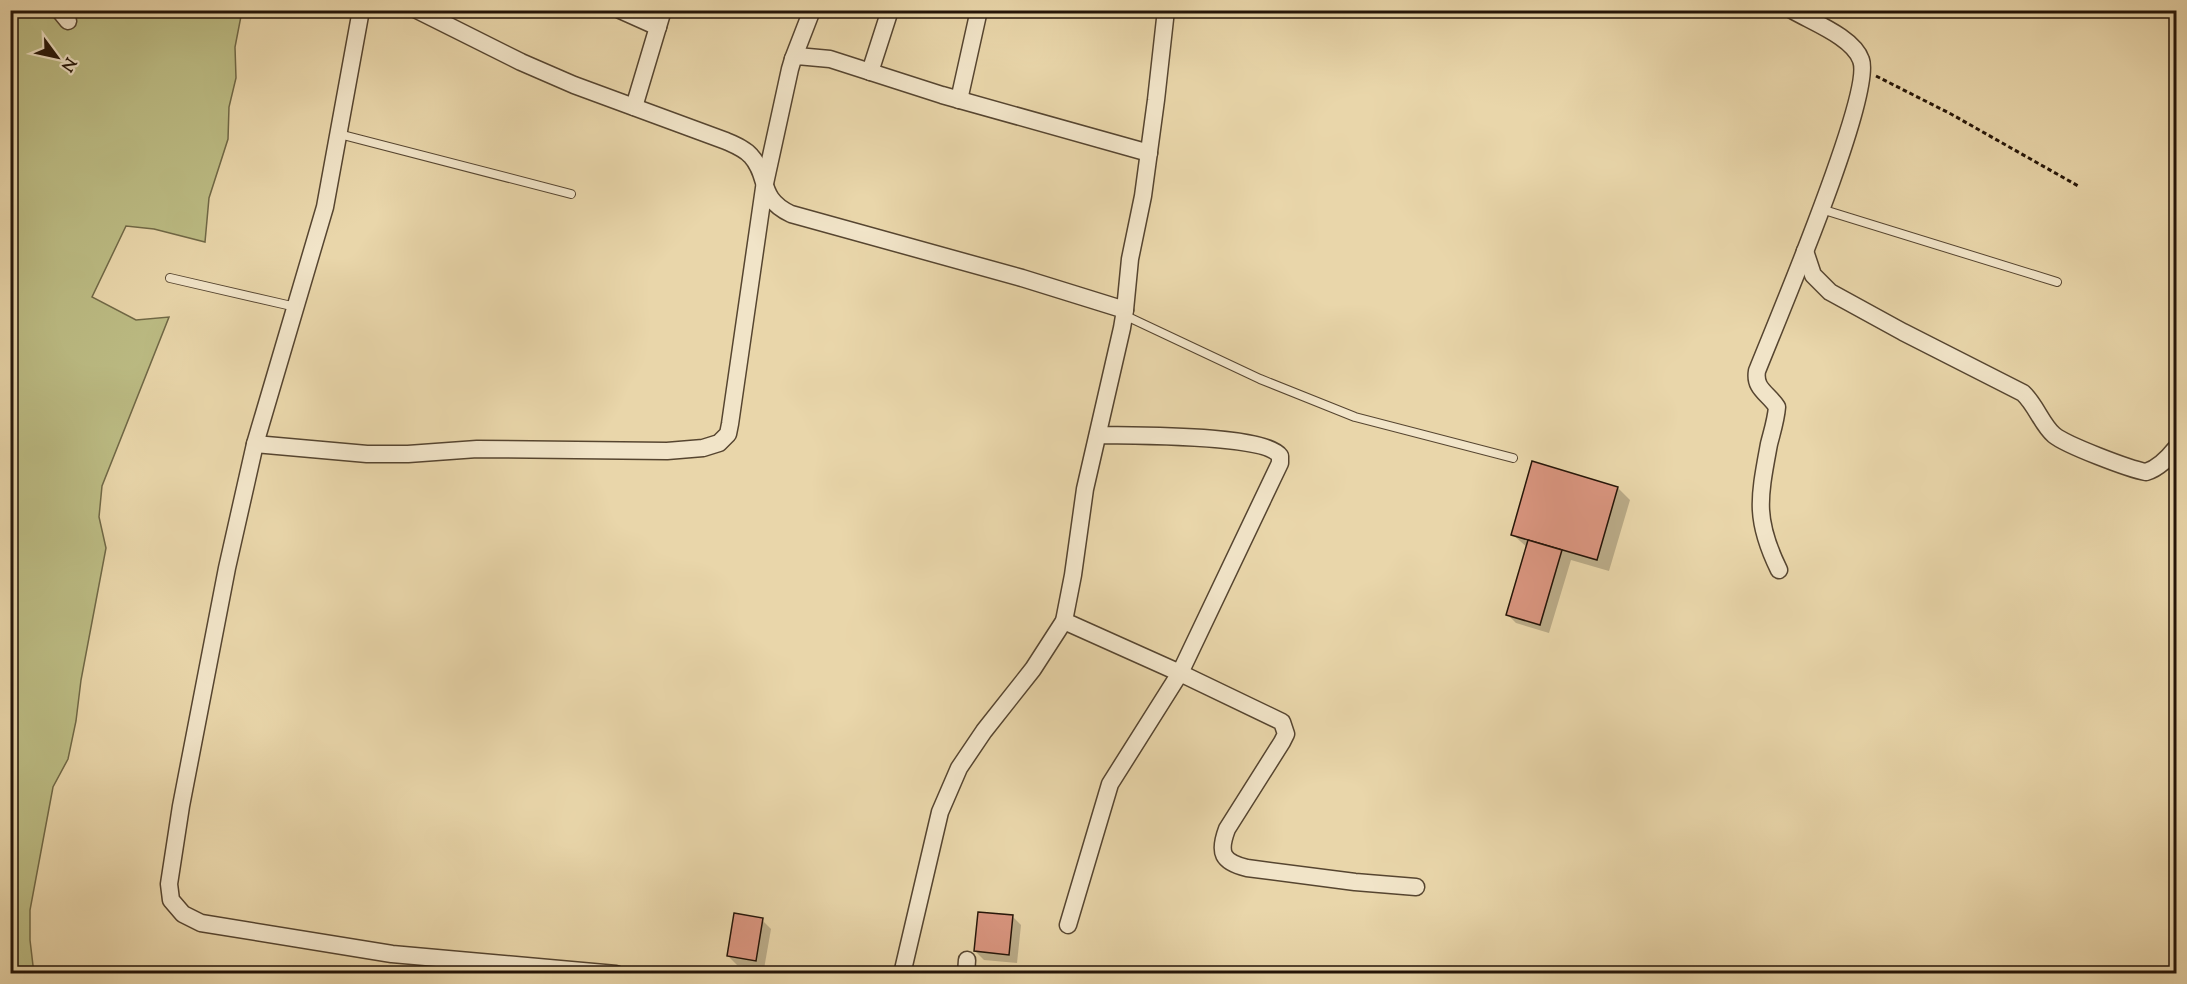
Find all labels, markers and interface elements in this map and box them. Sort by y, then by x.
north arrow [27,27,87,87]
text: N [54,52,81,76]

